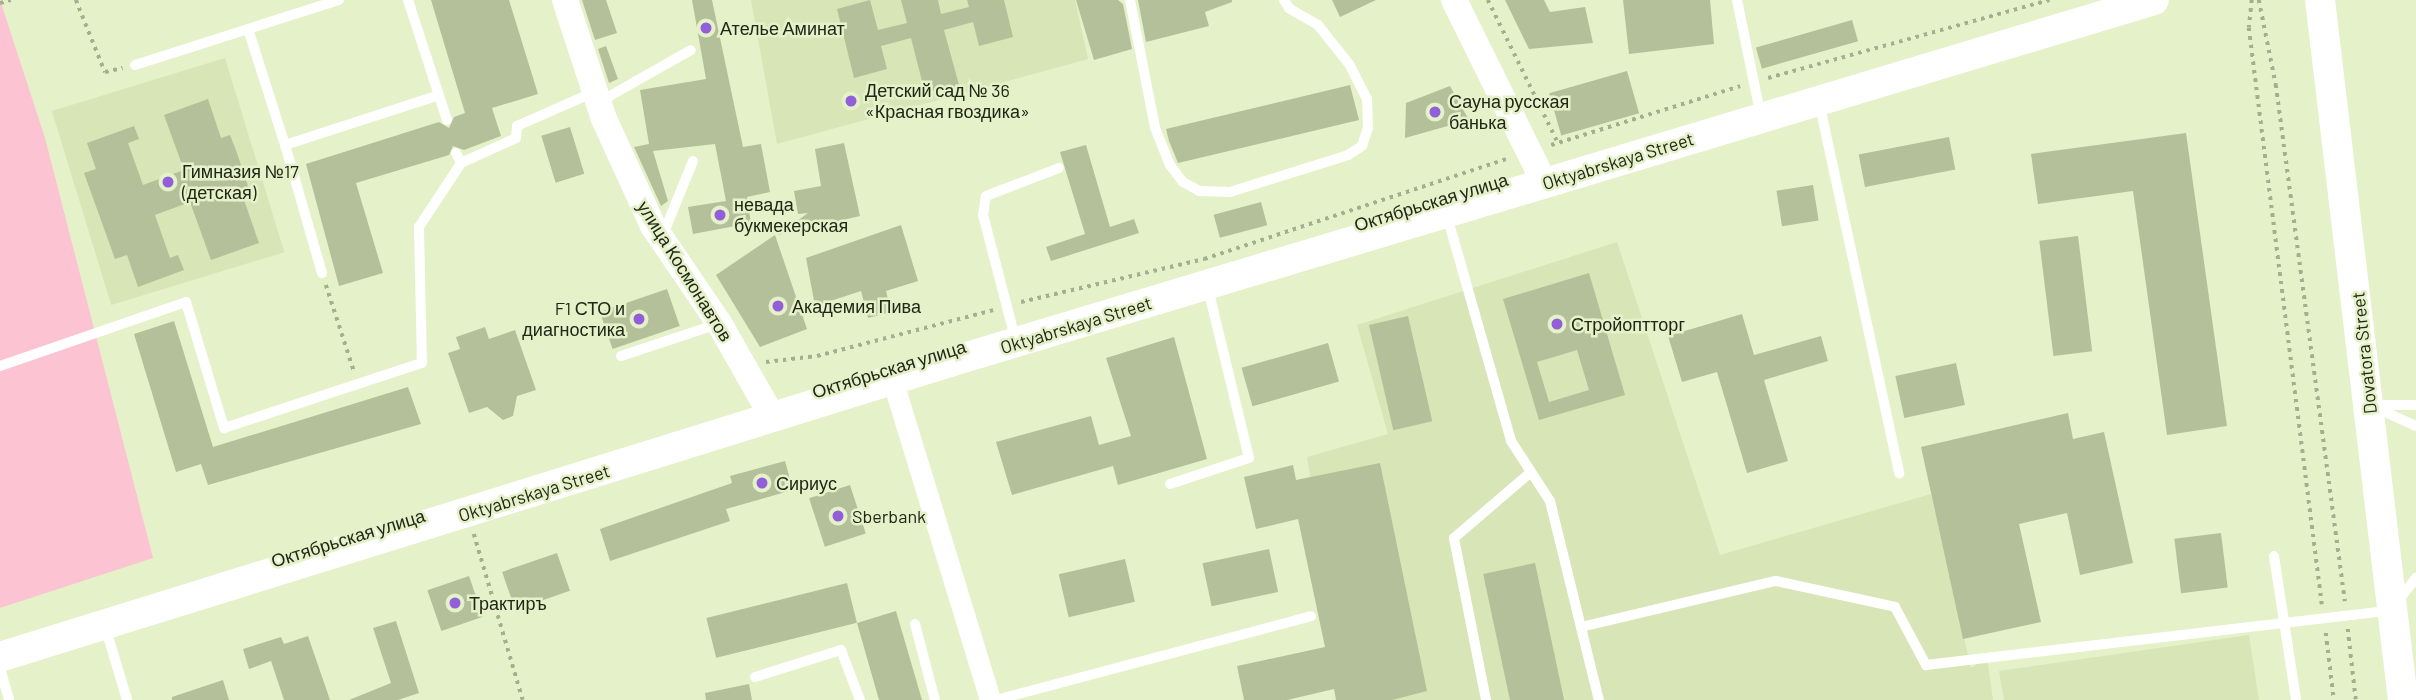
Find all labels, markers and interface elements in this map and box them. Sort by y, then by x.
place label: Ателье Аминат [720,17,845,39]
marker: Ателье Аминат [698,20,714,36]
place label: Детский сад № 36 «Красная гвоздика» [865,80,1030,122]
place label: Сауна русская банька [1449,91,1569,134]
marker: Детский сад № 36 «Красная гвоздика» [843,93,859,109]
marker: Сауна русская банька [1427,104,1443,120]
street label: Oktyabrskaya Street [1540,128,1696,194]
place label: Гимназия №17 (детская) [182,161,299,204]
street label: Октябрьская улица [1351,168,1511,236]
marker: Гимназия №17 (детская) [160,174,176,190]
place label: невада букмекерская [734,194,848,236]
street label: улица Космонавтов [633,197,737,345]
marker: невада букмекерская [712,207,728,223]
street label: Dovatora Street [2347,291,2381,415]
street label: Oktyabrskaya Street [998,292,1154,358]
place label: Академия Пива [792,295,921,317]
place label: F1 СТО и диагностика [522,298,625,340]
marker: Академия Пива [770,298,786,314]
marker: F1 СТО и диагностика [631,311,647,327]
place label: Стройоптторг [1571,313,1685,335]
marker: Стройоптторг [1549,316,1565,332]
street label: Октябрьская улица [809,335,969,403]
street label: Oktyabrskaya Street [456,460,612,526]
place label: Сириус [776,472,837,494]
marker: Сириус [754,475,770,491]
street label: Октябрьская улица [268,504,428,572]
place label: Sberbank [852,505,926,527]
marker: Sberbank [830,508,846,524]
place label: Трактиръ [469,592,547,614]
marker: Трактиръ [447,595,463,611]

